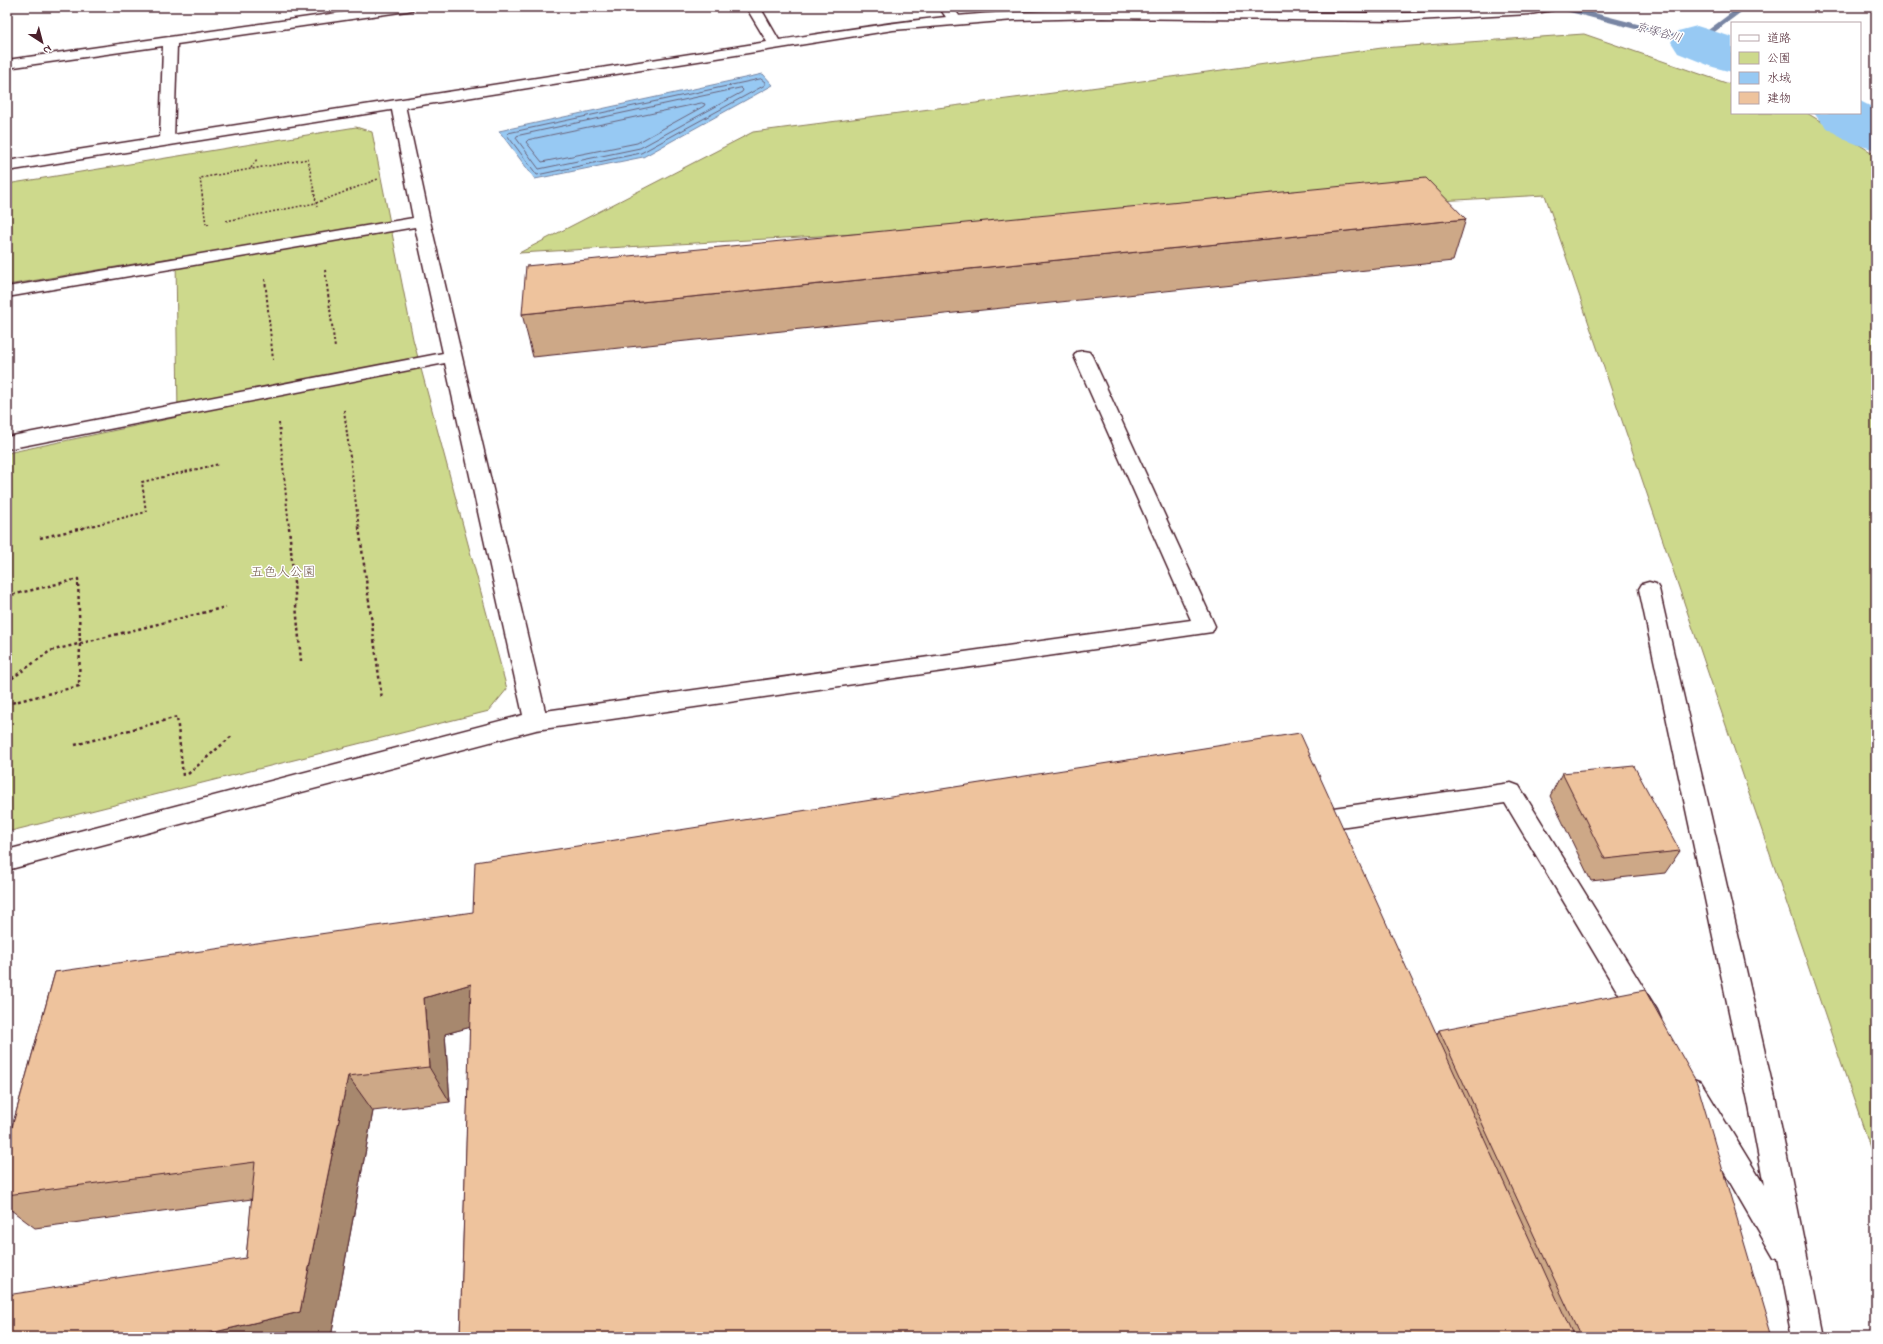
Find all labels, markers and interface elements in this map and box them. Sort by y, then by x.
water label: 京塚谷川 [1633,18,1684,48]
north arrow [22,22,62,62]
legend [1731,22,1861,114]
text: 道路 [1767,30,1791,48]
text: N [40,41,55,58]
text: 公園 [1767,50,1791,68]
text: 水域 [1767,70,1791,88]
text: 建物 [1767,90,1791,108]
park label: 五色人公園 [250,563,316,582]

